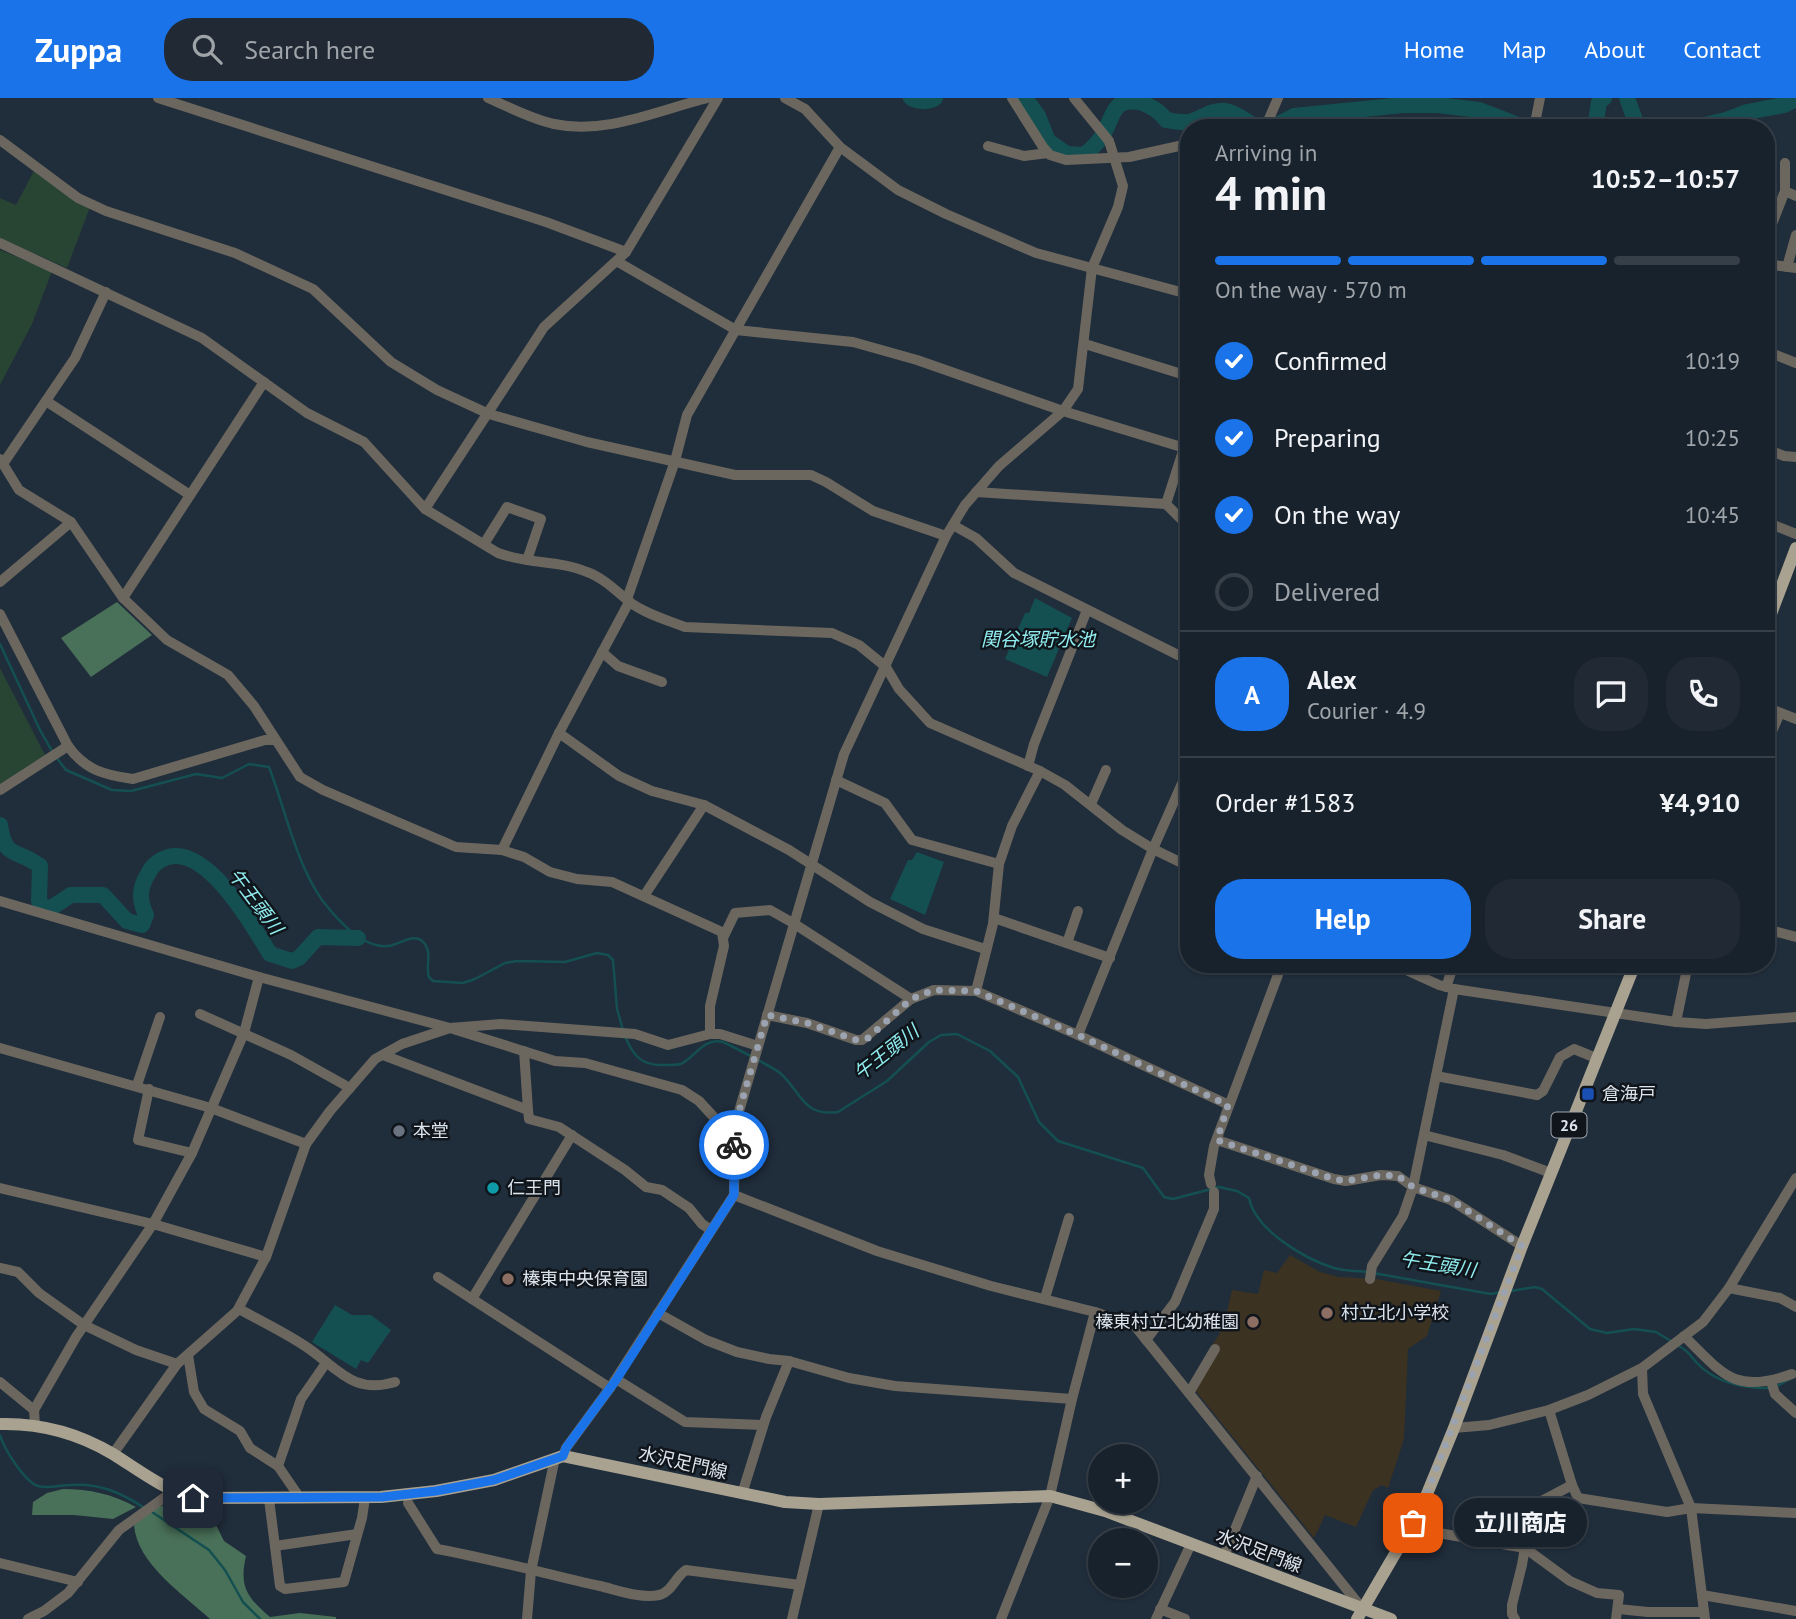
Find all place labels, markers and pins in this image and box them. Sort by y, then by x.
place label: 倉海戸 [1602,1082,1656,1105]
marker: 倉海戸 [1580,1086,1596,1102]
place label: 本堂 [413,1119,449,1142]
marker: 本堂 [391,1123,407,1139]
place label: 仁王門 [507,1176,561,1199]
marker: 仁王門 [485,1180,501,1196]
place label: 榛東中央保育園 [522,1267,648,1290]
marker: 榛東中央保育園 [500,1271,516,1287]
place label: 村立北小学校 [1341,1301,1449,1324]
marker: 村立北小学校 [1319,1305,1335,1321]
place label: 榛東村立北幼稚園 [1095,1310,1239,1333]
marker: 榛東村立北幼稚園 [1245,1314,1261,1330]
pin [163,1468,223,1528]
pin [1383,1493,1443,1553]
callout: 立川商店 [1455,1498,1588,1548]

